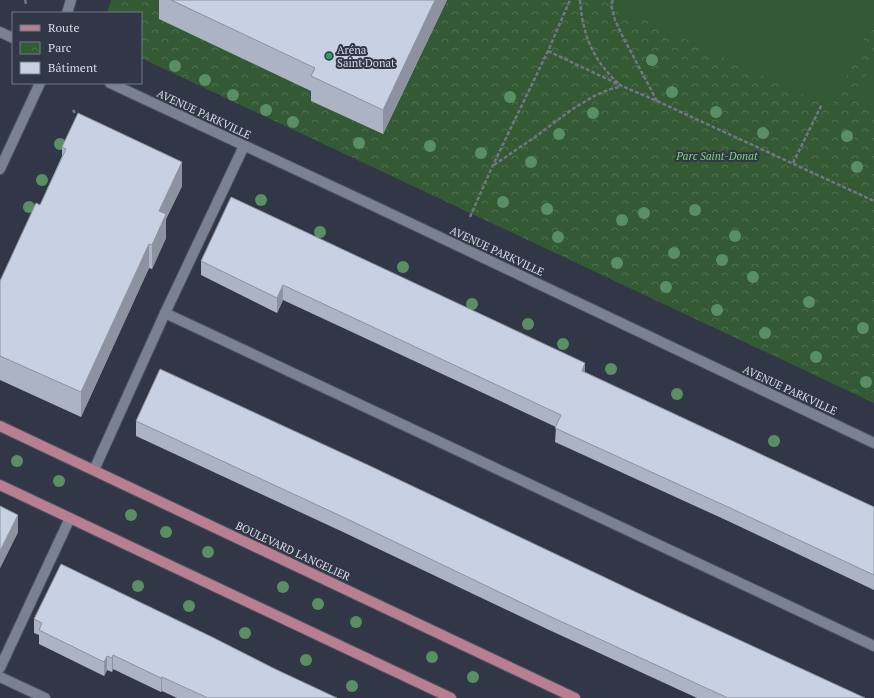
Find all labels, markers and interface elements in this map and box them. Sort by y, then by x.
legend [12,12,142,84]
text: Route [48,20,79,35]
text: Parc [48,40,72,55]
place label: Aréna Saint Donat [337,43,395,70]
marker: Aréna Saint Donat [324,51,334,61]
text: Bâtiment [48,60,98,75]
street label: AVENUE PARKVILLE [155,86,253,142]
park label: Parc Saint-Donat [675,149,758,163]
street label: AVENUE PARKVILLE [448,223,546,279]
street label: AVENUE PARKVILLE [741,362,839,418]
street label: BOULEVARD LANGELIER [233,518,353,584]

